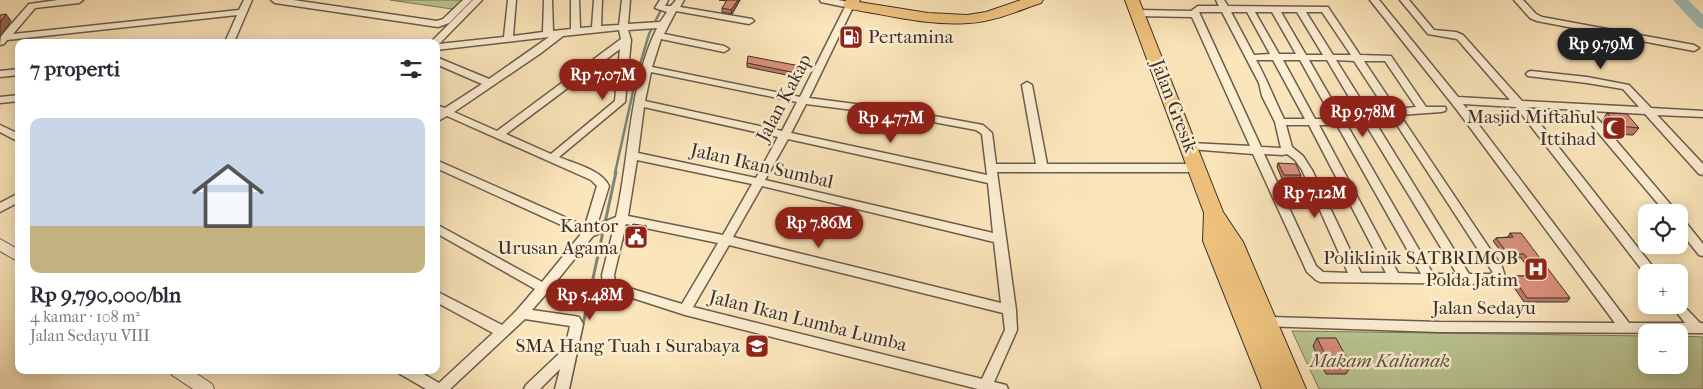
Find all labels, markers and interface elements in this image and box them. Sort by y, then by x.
fuel station icon: Pertamina [838,24,864,50]
place label: Pertamina [868,26,954,48]
pin: Rp 9.79M [1549,28,1653,70]
text: Rp 9.79M [1568,34,1634,53]
street label: Jalan Kakap [751,50,816,147]
street label: Jalan Gresik [1145,54,1202,156]
icon: filters [397,55,425,83]
text: 7 properti [30,57,120,81]
pin: Rp 7.07M [551,58,655,101]
text: Rp 7.07M [570,65,636,84]
pin: Rp 9.78M [1311,96,1415,138]
pin: Rp 4.77M [839,102,943,144]
text: Rp 9.78M [1331,102,1395,121]
place label: Masjid Miftahul Ittihad [1467,106,1597,150]
text: Rp 4.77M [858,108,924,127]
mosque icon: Masjid Miftahul Ittihad [1601,115,1627,141]
street label: Jalan Ikan Sumbal [686,138,836,193]
icon: home [183,151,273,241]
pin: Rp 7.12M [1263,176,1367,219]
text: Rp 7.12M [1284,183,1346,202]
map controls [1638,204,1688,374]
button: locate [1638,204,1688,254]
pin: Rp 7.86M [767,206,871,249]
text: Rp 7.86M [786,213,852,232]
place label: Kantor Urusan Agama [498,215,619,259]
public building icon: Kantor Urusan Agama [623,224,649,250]
place label: Poliklinik SATBRIMOB Polda Jatim [1323,247,1518,291]
hospital icon: Poliklinik SATBRIMOB Polda Jatim [1523,256,1549,282]
button: + [1638,264,1688,314]
pin: Rp 5.48M [538,278,642,321]
text: Rp 9,790,000/bln [30,283,181,307]
text: Rp 5.48M [557,285,623,304]
street label: Jalan Ikan Lumba Lumba [705,285,909,356]
street label: Jalan Sedayu [1430,297,1536,319]
text: 4 kamar · 108 m² [30,307,140,326]
button: − [1638,324,1688,374]
text: Jalan Sedayu VIII [30,326,150,345]
school or university icon: SMA Hang Tuah 1 Surabaya [744,333,770,359]
place label: SMA Hang Tuah 1 Surabaya [515,335,740,357]
park label: Makam Kalianak [1308,350,1450,372]

